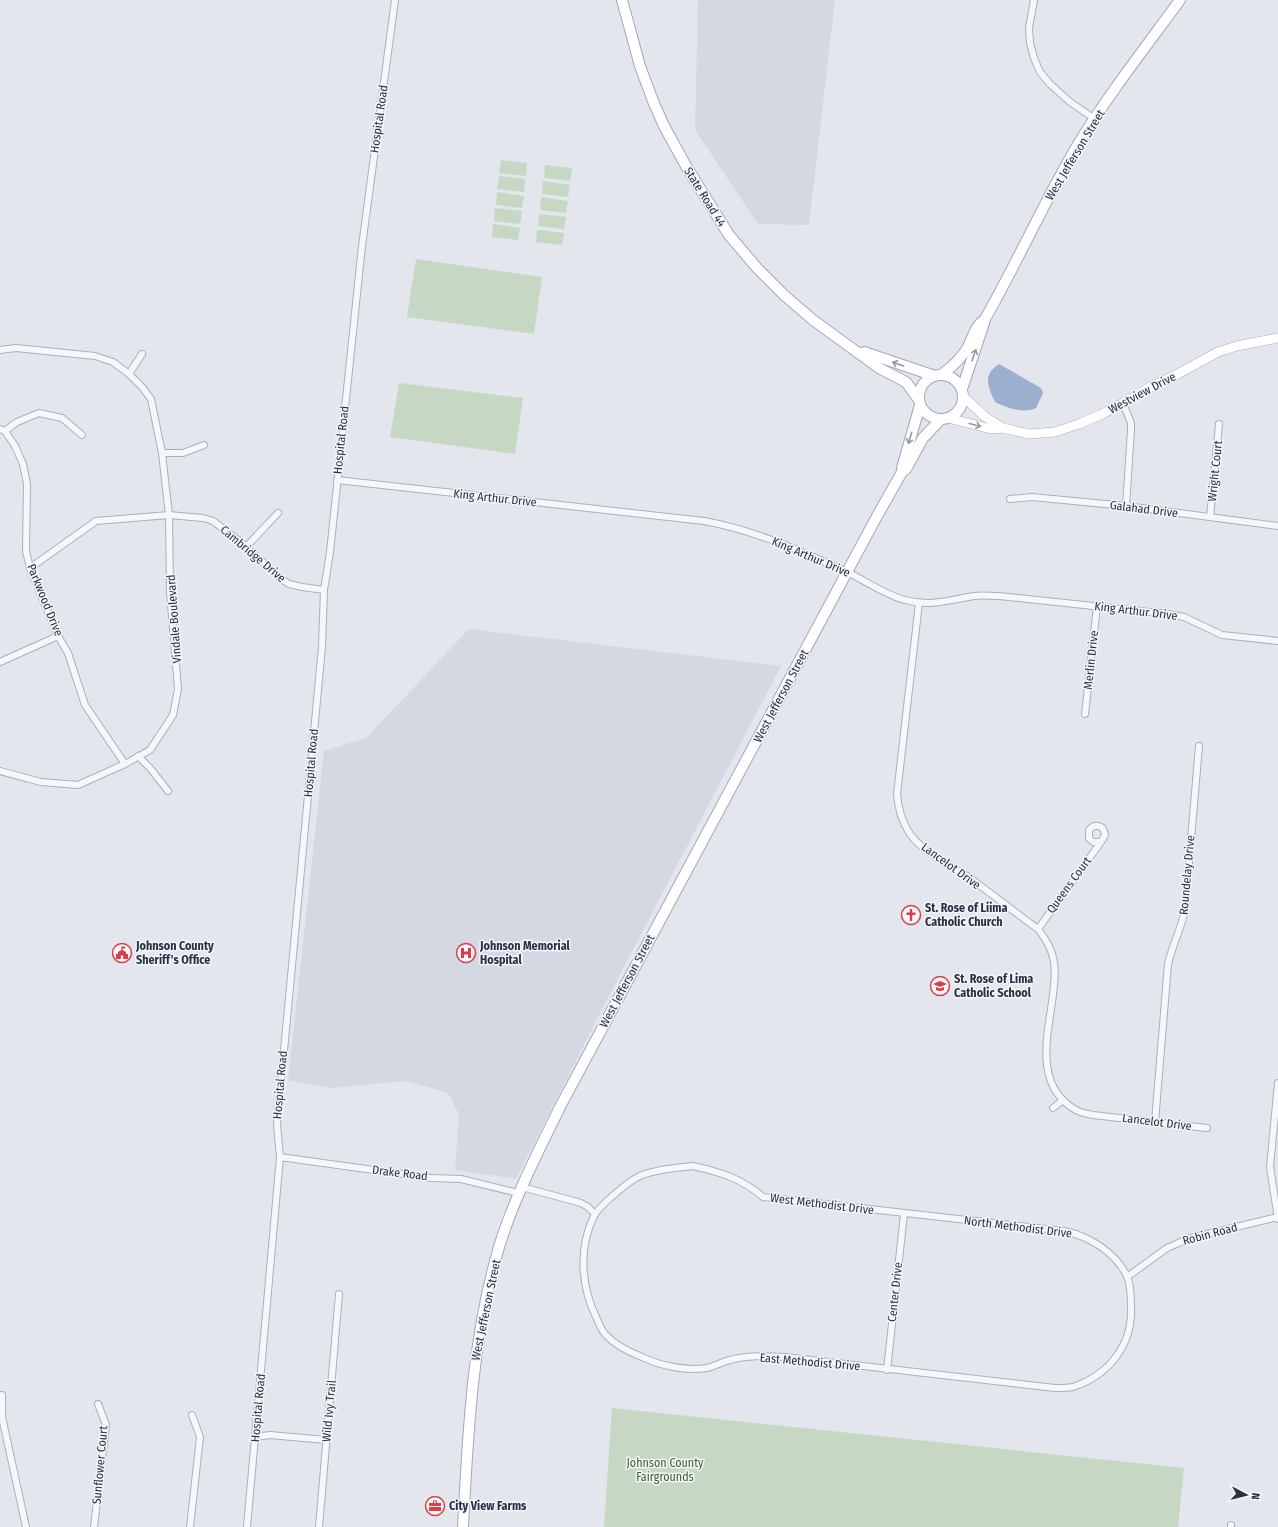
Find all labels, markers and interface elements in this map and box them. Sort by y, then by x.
street label: Hospital Road [367,84,391,154]
street label: West Jefferson Street [1042,107,1108,203]
street label: State Road 44 [681,165,729,229]
one-way arrow [971,349,979,361]
one-way arrow [892,360,904,368]
street label: Westview Drive [1106,369,1178,417]
street label: Hospital Road [330,405,352,475]
one-way arrow [969,422,982,429]
one-way arrow [906,432,913,445]
street label: Wright Court [1205,440,1225,502]
street label: King Arthur Drive [453,487,537,509]
street label: Galahad Drive [1109,498,1179,520]
street label: Cambridge Drive [218,523,288,585]
street label: King Arthur Drive [770,534,852,580]
street label: Parkwood Drive [24,562,66,638]
street label: Vindale Boulevard [164,574,184,664]
street label: King Arthur Drive [1094,599,1178,623]
street label: Merlin Drive [1081,630,1101,690]
street label: West Jefferson Street [751,647,811,745]
street label: Hospital Road [301,728,321,798]
street label: Roundelay Drive [1177,834,1197,915]
street label: Lancelot Drive [919,840,983,892]
street label: Queens Court [1044,854,1094,916]
place label: St. Rose of Liima Catholic Church [925,901,1007,929]
church icon: St. Rose of Liima Catholic Church [900,904,922,926]
street label: West Jefferson Street [597,932,657,1030]
place label: Johnson County Sheriff's Office [135,939,214,967]
place label: Johnson Memorial Hospital [479,939,571,967]
public building icon: Johnson County Sheriff's Office [111,942,133,964]
hospital icon: Johnson Memorial Hospital [455,942,477,964]
place label: St. Rose of Lima Catholic School [954,972,1033,1000]
school or university icon: St. Rose of Lima Catholic School [929,975,951,997]
street label: Hospital Road [270,1050,290,1120]
street label: Lancelot Drive [1121,1111,1193,1133]
street label: Drake Road [371,1163,429,1183]
street label: West Methodist Drive [769,1191,875,1217]
street label: North Methodist Drive [963,1213,1073,1241]
street label: Robin Road [1181,1220,1239,1248]
street label: West Jefferson Street [468,1258,504,1362]
street label: Center Drive [885,1261,905,1323]
street label: East Methodist Drive [759,1351,861,1373]
street label: Hospital Road [248,1373,268,1443]
street label: Wild Ivy Trail [319,1379,339,1443]
street label: Sunflower Court [90,1425,110,1505]
park label: Johnson County Fairgrounds [627,1456,704,1484]
north arrow [1226,1475,1266,1515]
text: N [1249,1492,1262,1500]
office icon: City View Farms [424,1495,446,1517]
place label: City View Farms [449,1499,527,1513]

